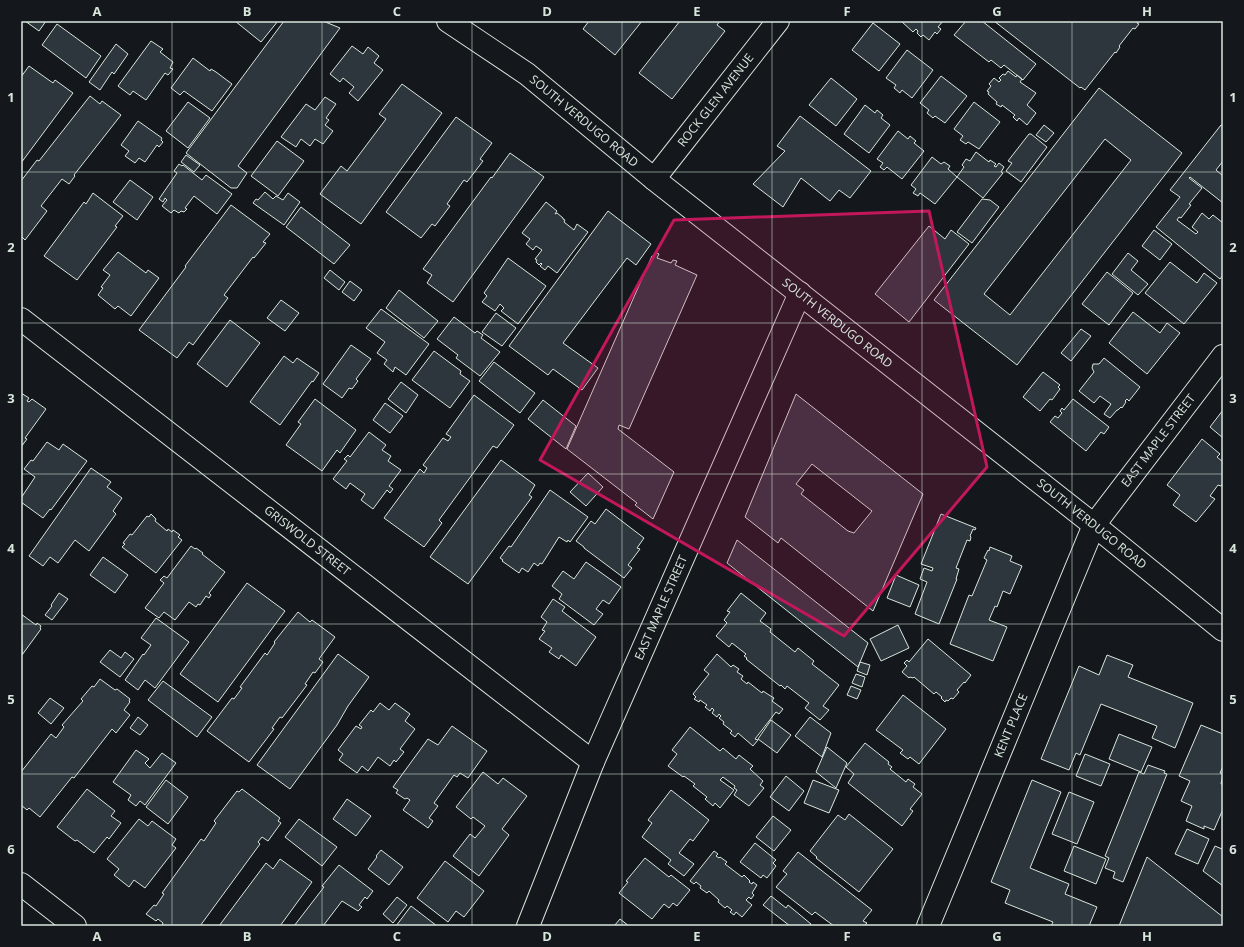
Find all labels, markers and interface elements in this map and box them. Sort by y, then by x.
text: A [93,2,102,20]
text: B [243,2,252,20]
text: C [393,2,401,20]
text: D [542,2,552,20]
text: E [693,2,701,20]
text: F [843,2,851,20]
text: G [992,2,1002,20]
text: H [1142,2,1152,20]
street label: ROCK GLEN AVENUE [673,50,757,150]
street label: SOUTH VERDUGO ROAD [526,71,642,171]
text: 1 [7,88,15,106]
text: 1 [1229,88,1237,106]
text: 2 [7,238,15,256]
text: 2 [1229,238,1237,256]
street label: SOUTH VERDUGO ROAD [779,274,896,371]
text: 3 [7,389,15,407]
text: 3 [1229,389,1237,407]
street label: EAST MAPLE STREET [1117,390,1199,490]
street label: SOUTH VERDUGO ROAD [1033,474,1150,573]
street label: GRISWOLD STREET [261,501,355,579]
text: 4 [7,539,15,557]
text: 4 [1229,539,1237,557]
street label: EAST MAPLE STREET [630,552,691,663]
text: 5 [7,690,15,708]
text: 5 [1229,690,1237,708]
street label: KENT PLACE [990,691,1031,760]
text: 6 [7,840,15,858]
text: 6 [1229,840,1237,858]
text: A [93,927,102,945]
text: B [243,927,252,945]
text: C [393,927,401,945]
text: D [542,927,552,945]
text: E [693,927,701,945]
text: F [843,927,851,945]
text: G [992,927,1002,945]
text: H [1142,927,1152,945]

